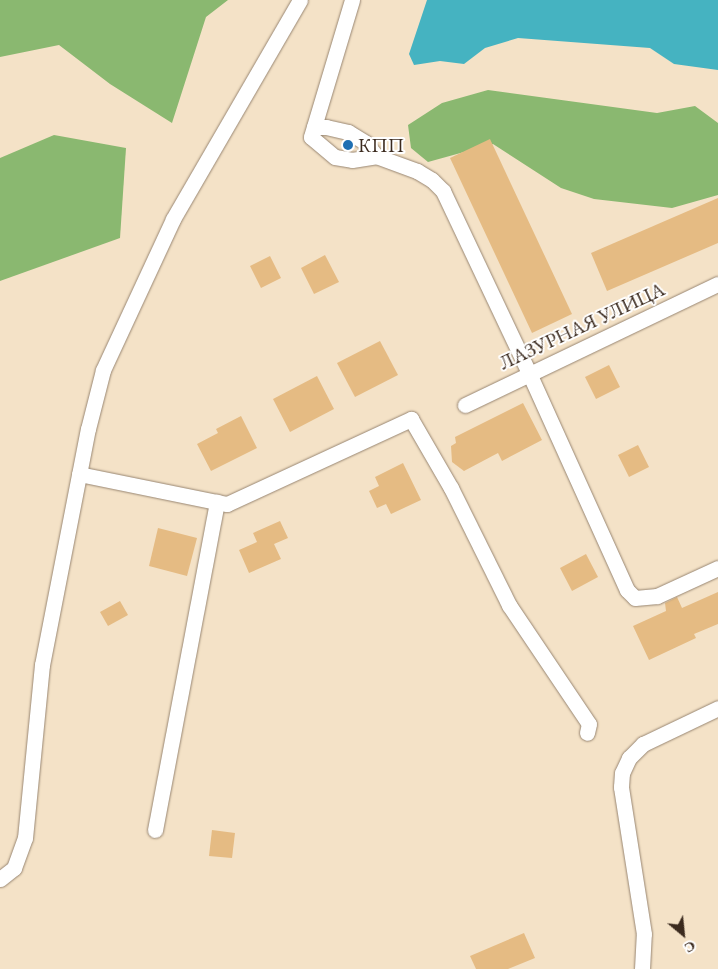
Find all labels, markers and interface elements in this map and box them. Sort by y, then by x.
place label: КПП [358,133,404,157]
marker: КПП [342,139,354,151]
street label: ЛАЗУРНАЯ УЛИЦА [495,277,669,375]
north arrow [658,909,708,959]
text: С [681,937,699,958]

